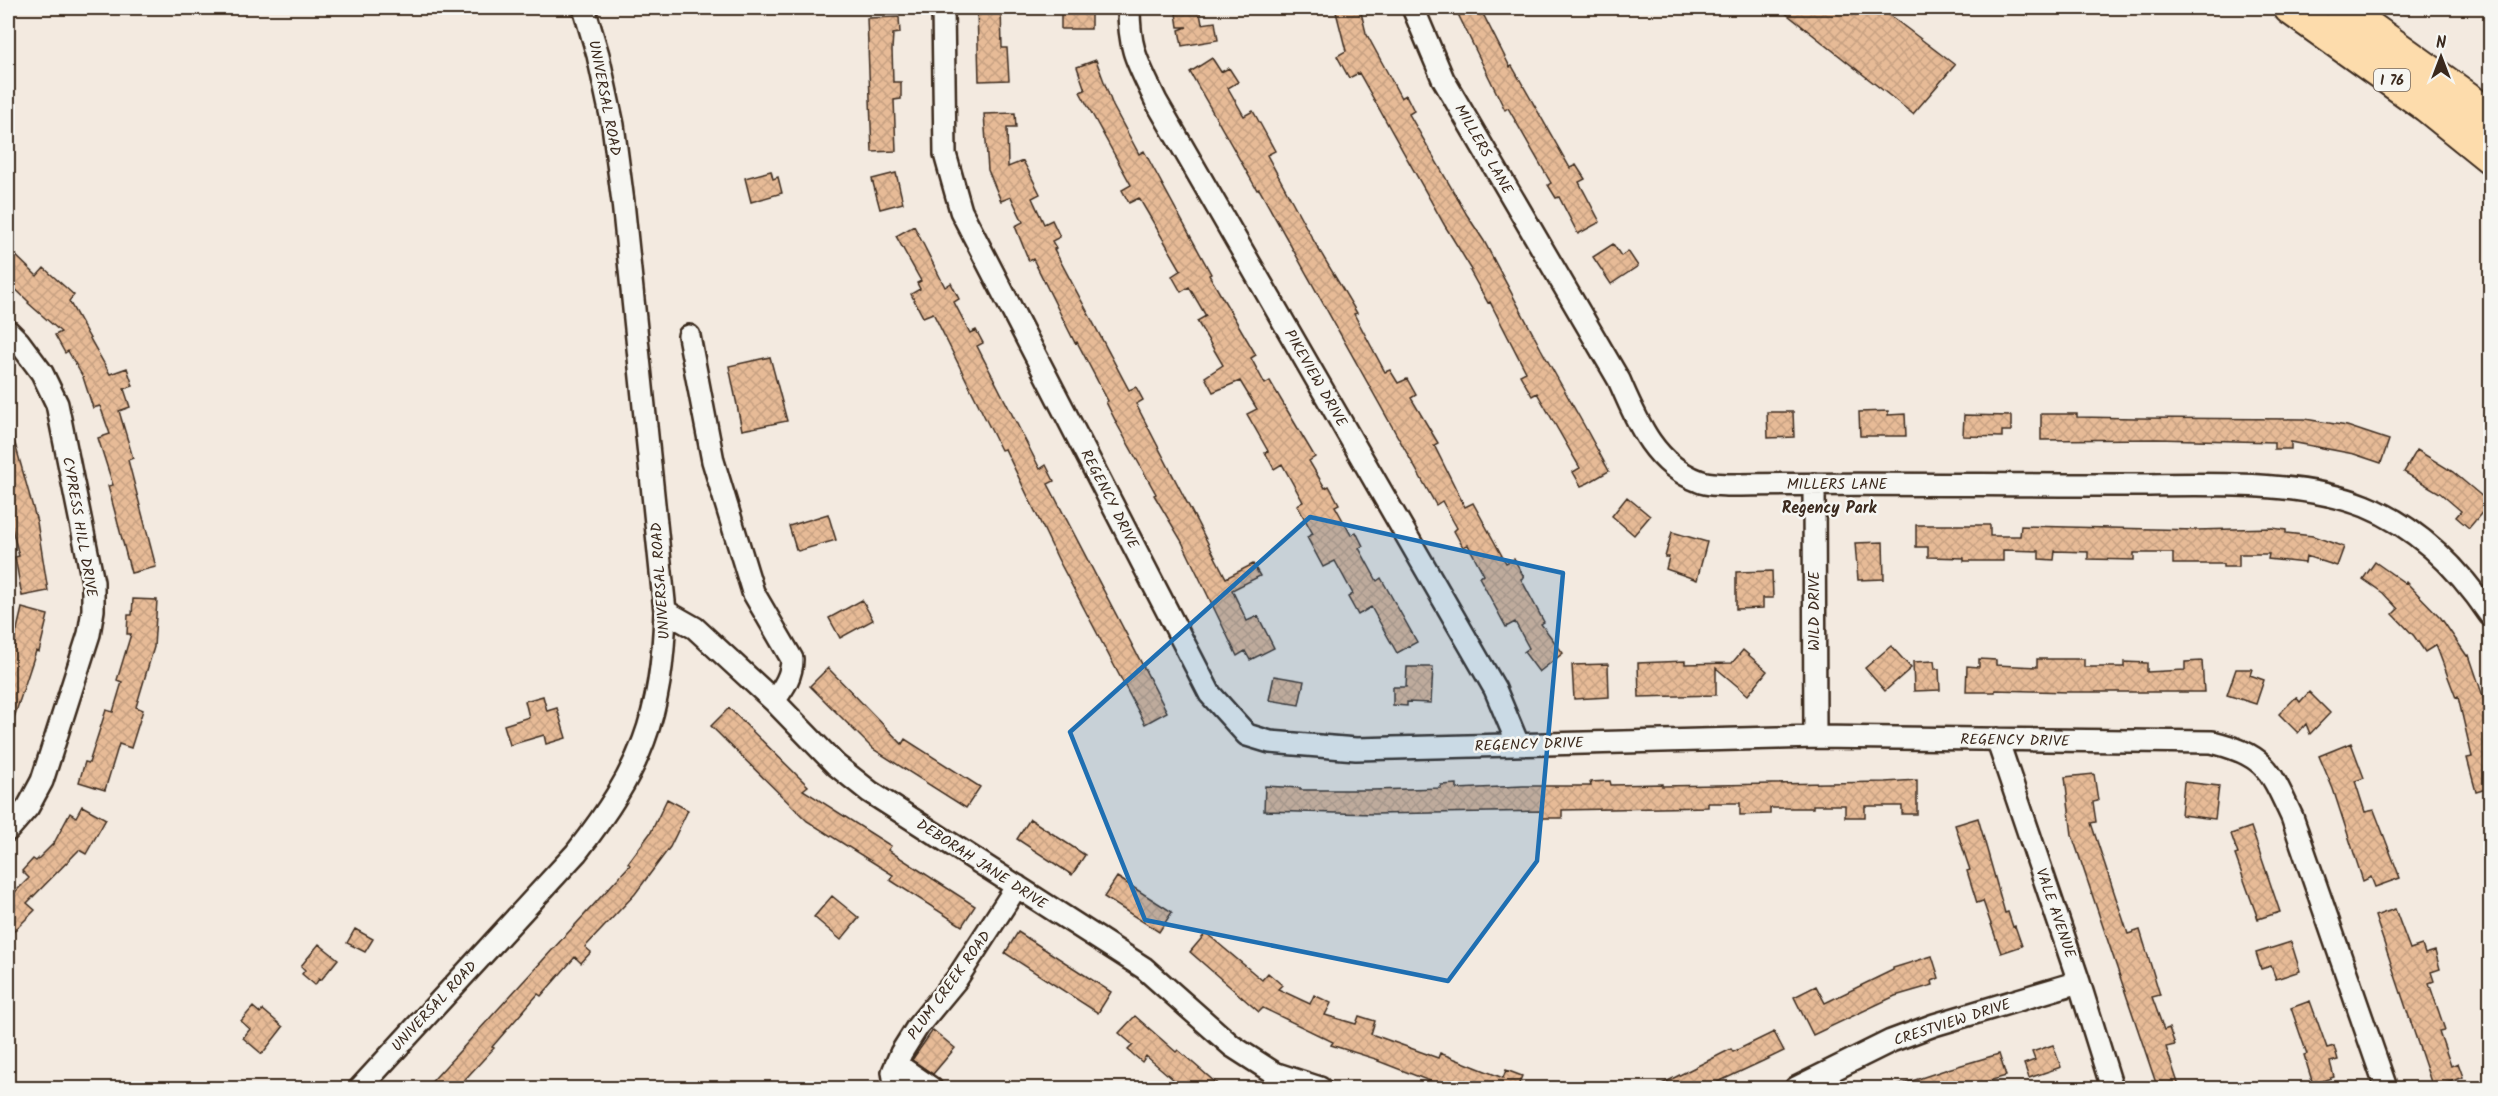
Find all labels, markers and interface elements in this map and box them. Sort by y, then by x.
north arrow [2411,27,2471,87]
text: N [2436,31,2446,56]
street label: UNIVERSAL ROAD [581,38,627,158]
road number: I 76 [2374,69,2410,91]
street label: MILLERS LANE [1448,100,1519,200]
street label: PIKEVIEW DRIVE [1277,325,1353,433]
street label: REGENCY DRIVE [1074,445,1145,555]
street label: CYPRESS HILL DRIVE [55,455,103,600]
street label: MILLERS LANE [1787,473,1889,497]
district label: Regency Park [1782,496,1877,521]
street label: UNIVERSAL ROAD [645,521,677,640]
street label: WILD DRIVE [1803,570,1827,651]
street label: REGENCY DRIVE [1960,728,2071,754]
street label: REGENCY DRIVE [1474,731,1585,759]
street label: DEBORAH JANE DRIVE [911,813,1053,917]
street label: VALE AVENUE [2028,865,2082,963]
street label: PLUM CREEK ROAD [902,926,998,1045]
street label: UNIVERSAL ROAD [386,955,484,1058]
street label: CRESTVIEW DRIVE [1891,992,2015,1053]

